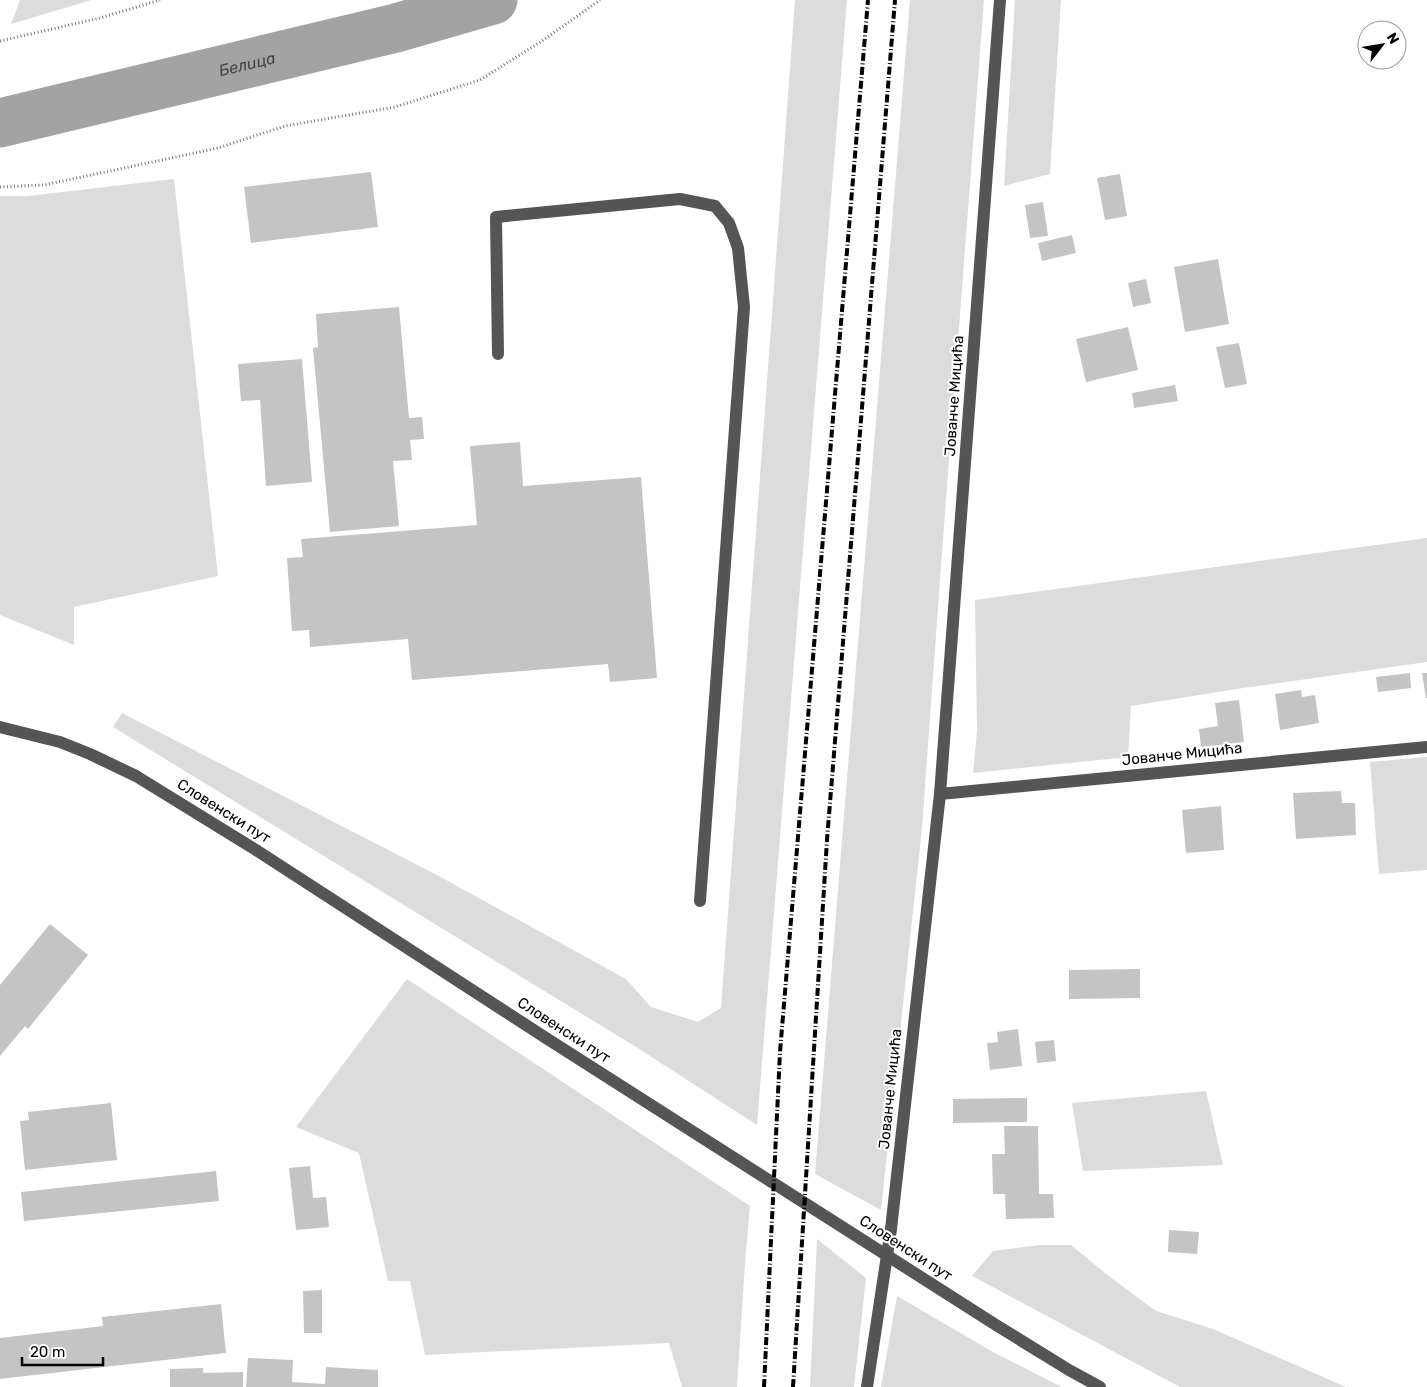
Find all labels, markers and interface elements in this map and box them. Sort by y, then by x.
north arrow [1357,20,1407,70]
text: N [1383,30,1403,47]
water label: Белица [217,48,277,80]
street label: Јованче Мицића [941,335,967,457]
street label: Јованче Мицића [1121,739,1243,769]
street label: Словенски пут [174,775,274,847]
street label: Словенски пут [514,993,614,1067]
street label: Јованче Мицића [875,1028,905,1150]
street label: Словенски пут [856,1211,956,1285]
scale bar [22,1334,104,1366]
text: 20 m [30,1343,65,1361]

